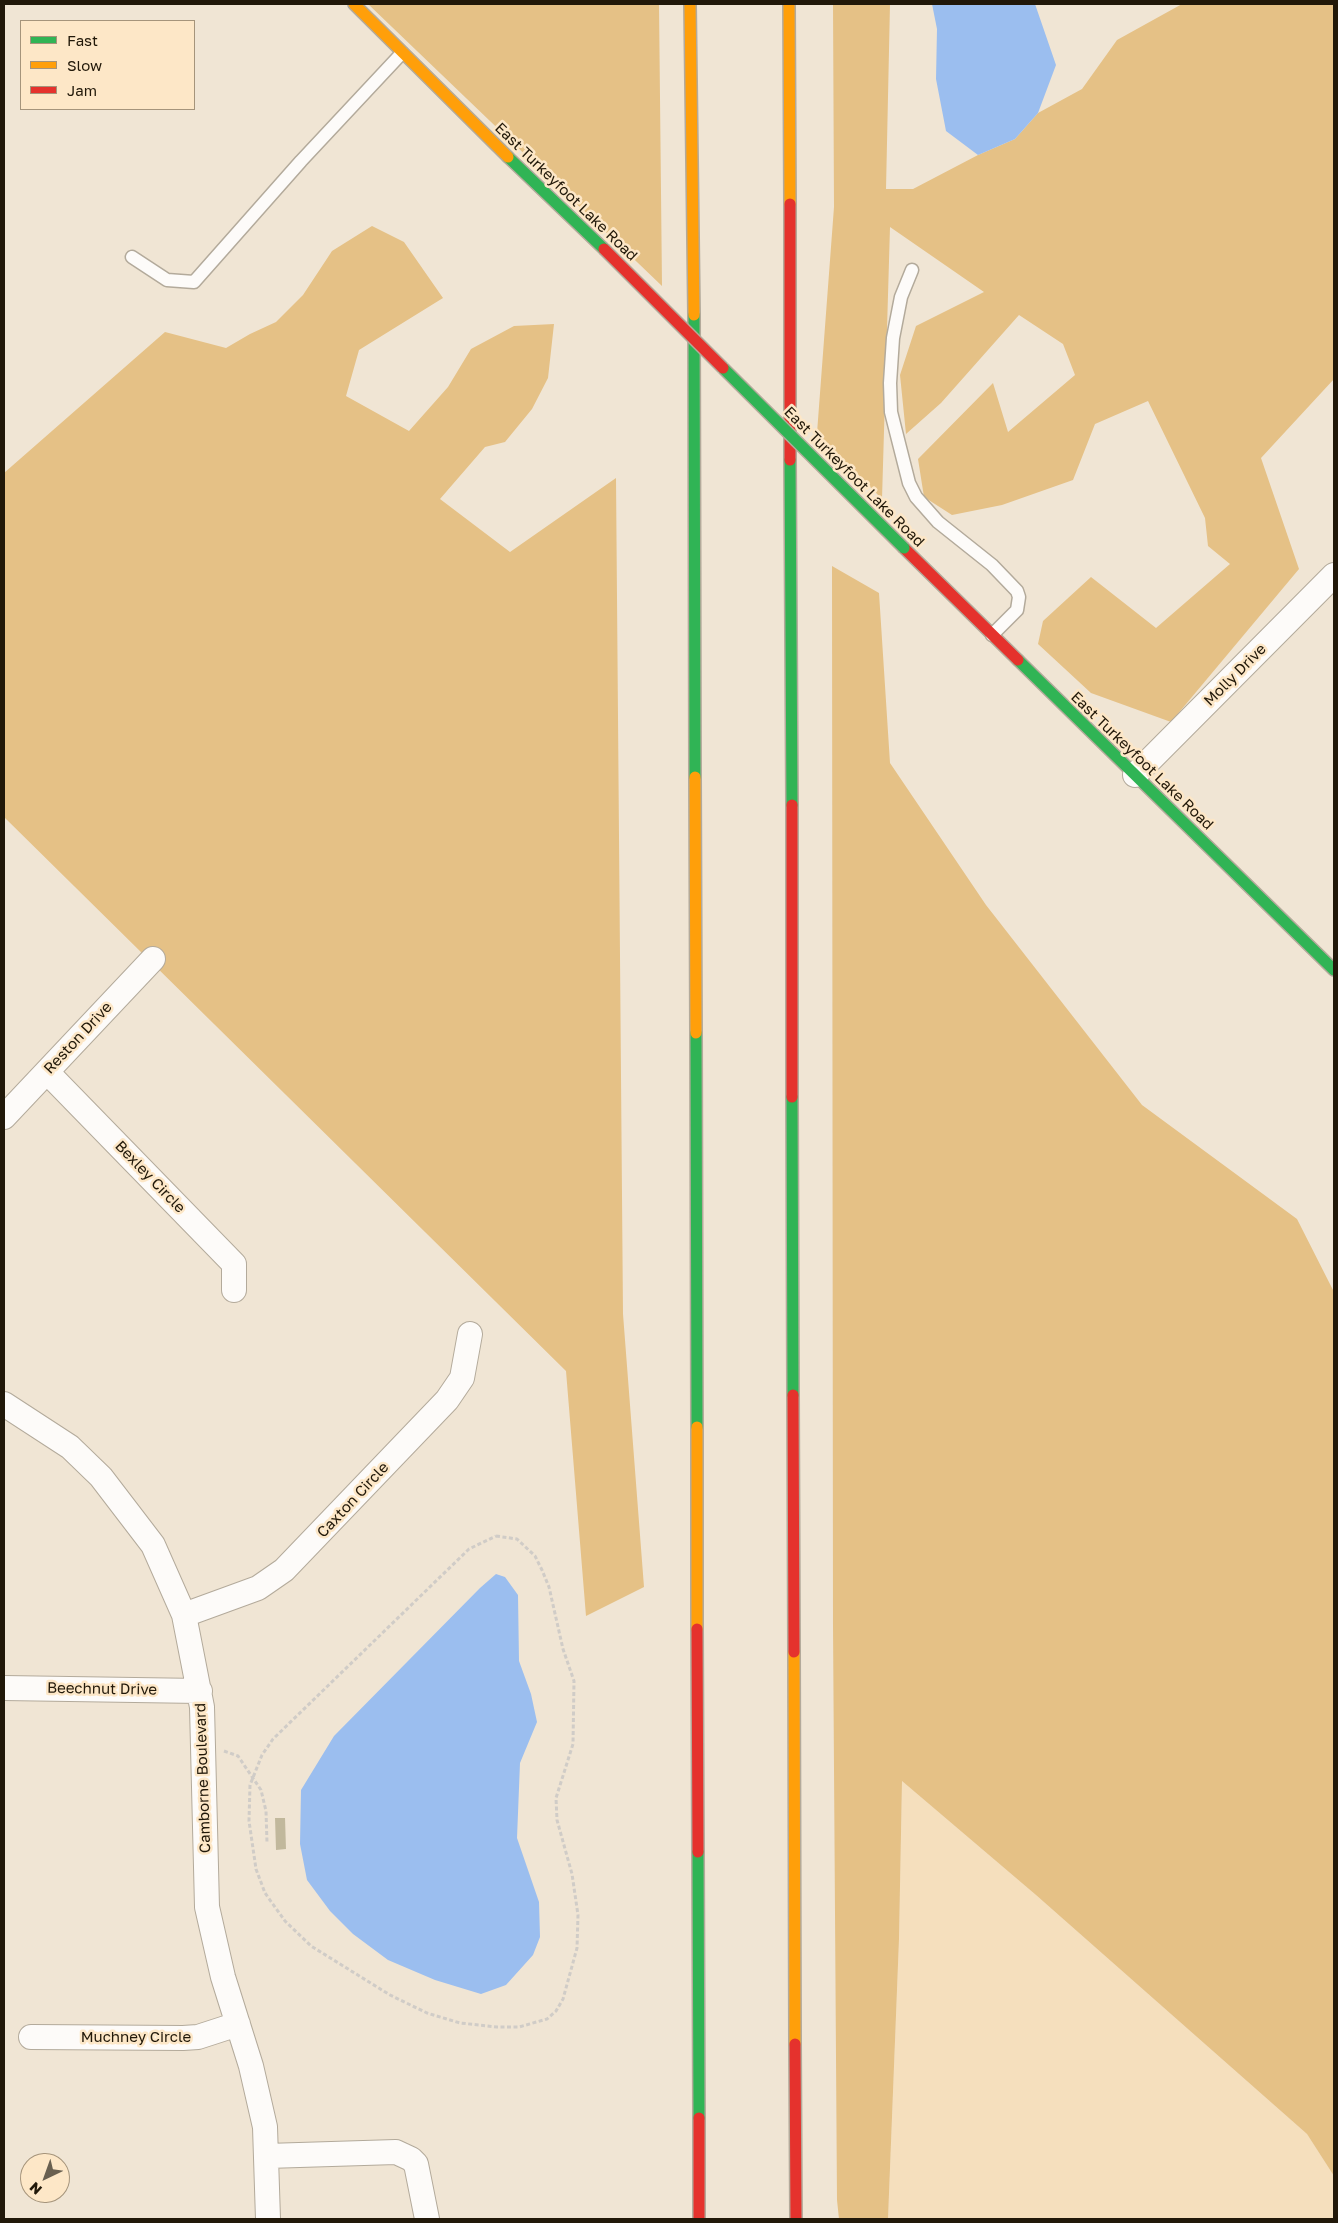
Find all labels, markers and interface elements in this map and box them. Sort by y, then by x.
legend [20,20,195,110]
text: Fast [67,31,98,49]
text: Slow [67,56,102,74]
text: Jam [67,81,97,99]
street label: East Turkeyfoot Lake Road [491,119,641,265]
street label: East Turkeyfoot Lake Road [780,403,928,551]
street label: Molly Drive [1200,640,1270,710]
street label: East Turkeyfoot Lake Road [1067,688,1217,834]
street label: Reston Drive [40,998,116,1078]
street label: Bexley Circle [111,1137,189,1217]
street label: Caxton Circle [313,1459,393,1541]
street label: Beechnut Drive [47,1679,157,1699]
street label: Camborne Boulevard [191,1703,215,1853]
street label: Muchney Circle [81,2028,191,2046]
north arrow [20,2153,70,2203]
text: N [26,2179,45,2199]

